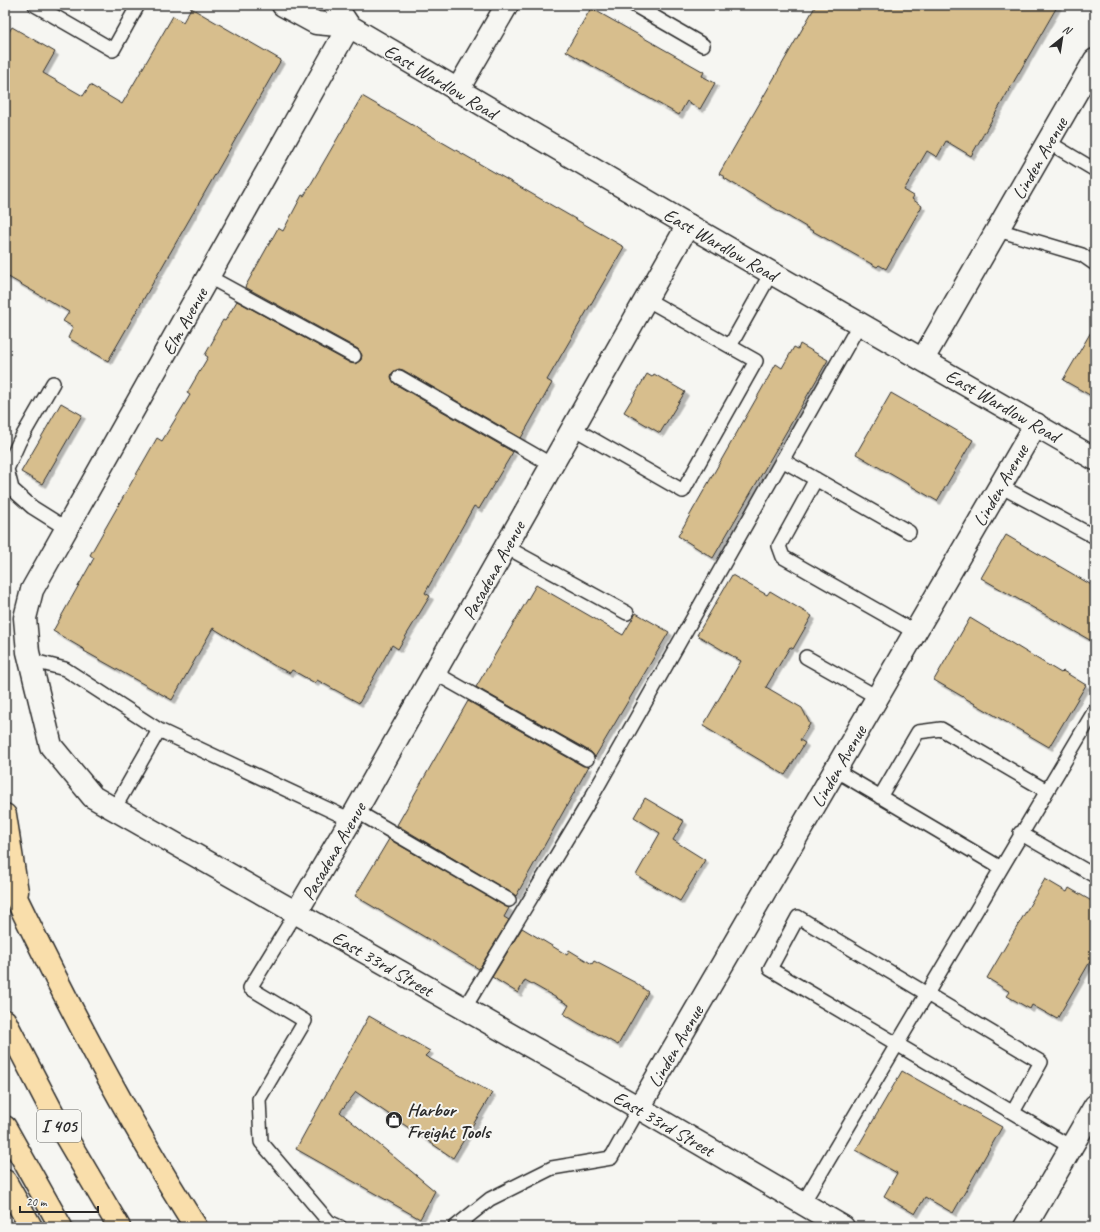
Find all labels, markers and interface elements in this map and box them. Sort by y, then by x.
north arrow [1042,18,1082,58]
text: N [1061,22,1075,38]
street label: East Wardlow Road [380,39,504,127]
street label: Linden Avenue [1007,112,1074,204]
street label: East Wardlow Road [659,203,785,289]
street label: Elm Avenue [157,282,214,359]
street label: East Wardlow Road [941,364,1067,450]
street label: Linden Avenue [968,439,1035,531]
street label: Pasadena Avenue [457,515,532,624]
street label: Linden Avenue [806,720,873,812]
street label: Pasadena Avenue [296,797,372,905]
street label: East 33rd Street [328,925,439,1003]
street label: Linden Avenue [643,1000,710,1092]
street label: East 33rd Street [609,1085,720,1163]
place label: Harbor Freight Tools [407,1098,492,1144]
road number: I 405 [37,1110,81,1142]
shop icon: Harbor Freight Tools [384,1110,404,1130]
scale bar [20,1188,98,1214]
text: 20 m [26,1194,48,1210]

